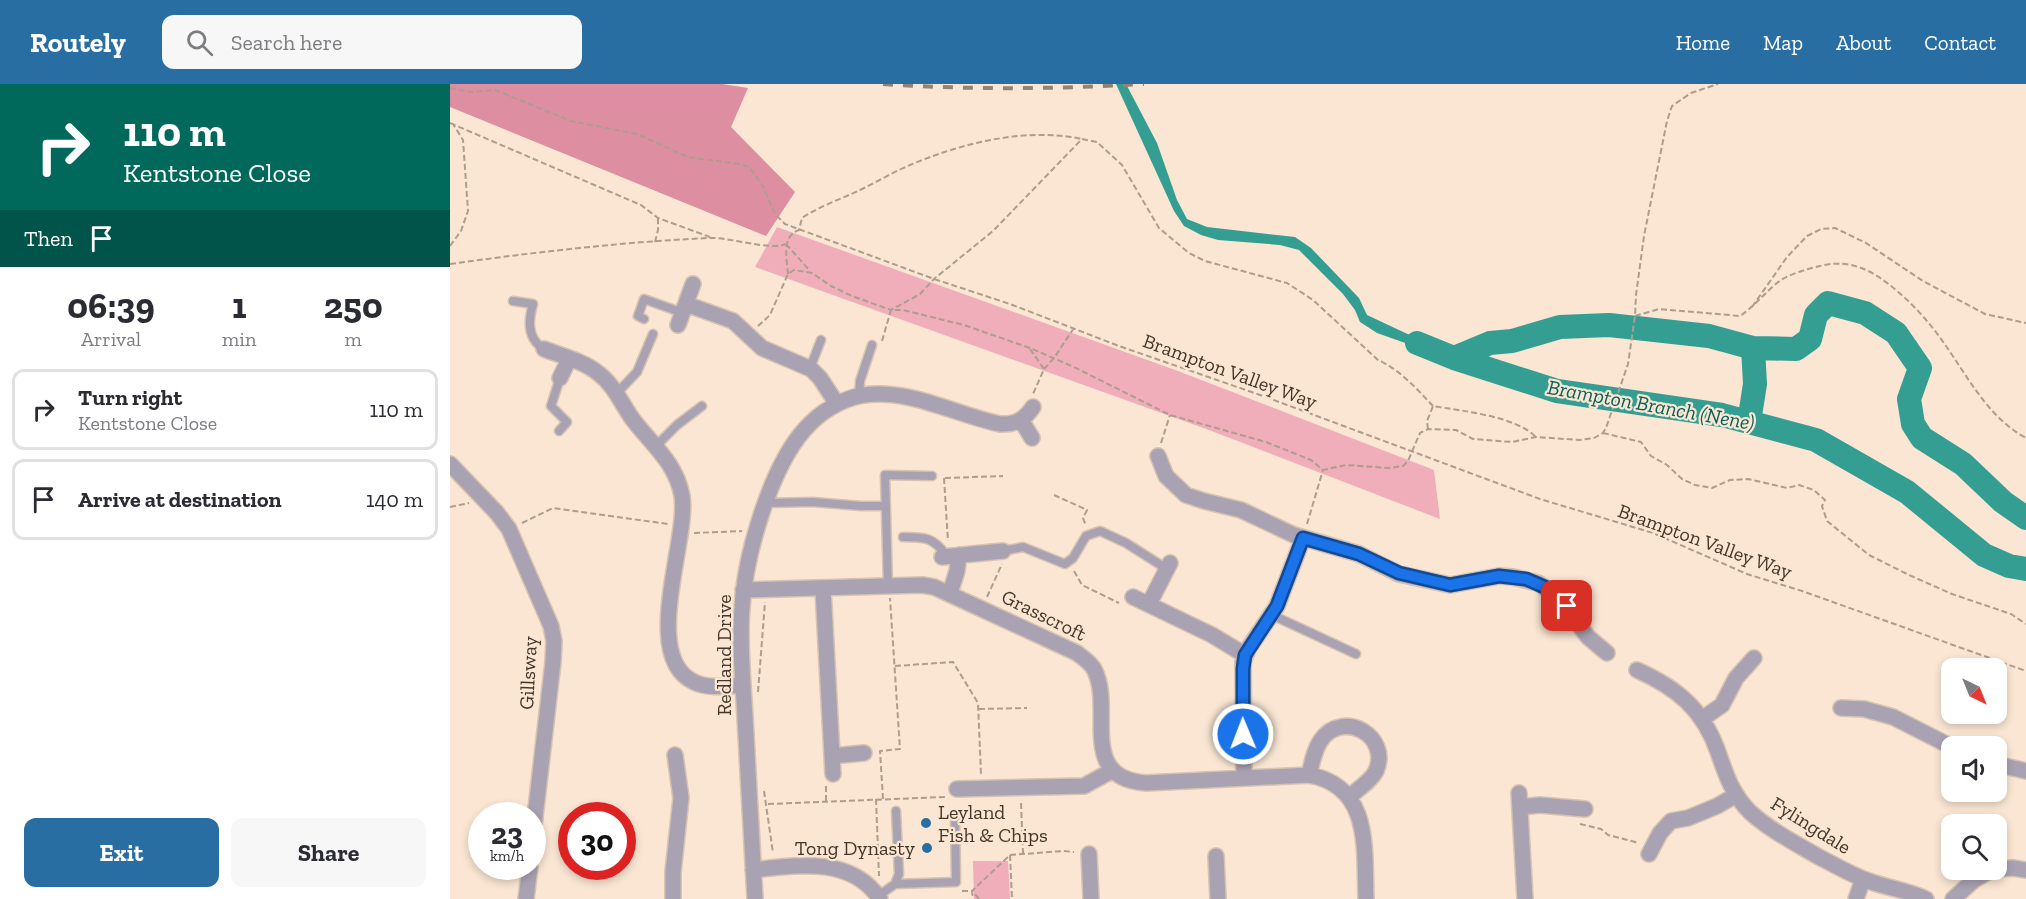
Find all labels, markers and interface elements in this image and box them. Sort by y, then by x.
search box [162,15,582,69]
text: Routely [30,26,126,59]
icon: search [183,26,216,59]
text: Search here [231,29,342,56]
text: Home [1676,30,1730,55]
text: Map [1763,30,1803,55]
text: About [1836,30,1891,55]
text: Contact [1924,30,1996,55]
text: 110 m [123,106,226,157]
icon: right [24,108,102,186]
text: Kentstone Close [123,157,311,189]
icon: arrive [85,222,118,255]
text: Then [24,225,73,252]
text: 06:39 [67,284,155,327]
text: 1 [232,284,247,327]
text: 250 [324,284,383,327]
text: Arrival [81,327,141,351]
text: min [222,327,256,351]
text: m [345,327,362,351]
street label: Brampton Valley Way [1140,328,1321,414]
water label: Brampton Branch (Nene) [1546,374,1757,435]
text: Turn right [78,384,182,411]
icon: right [27,393,60,426]
text: 110 m [369,396,423,423]
text: Kentstone Close [78,411,217,435]
icon: arrive [27,483,60,516]
text: Arrive at destination [78,486,281,513]
text: 140 m [366,486,423,513]
street label: Brampton Valley Way [1615,498,1796,584]
pin [1541,580,1592,631]
street label: Grasscroft [998,584,1091,646]
icon: arrive [1550,589,1583,622]
street label: Redland Drive [712,594,736,716]
street label: Gillsway [514,635,542,710]
north arrow [1941,658,2007,724]
map controls [1941,658,2007,880]
position arrow [1211,702,1275,766]
button: sound [1941,736,2007,802]
street label: Fylingdale [1767,791,1855,859]
place label: Leyland Fish & Chips [938,800,1048,847]
speed limit sign: 30 [558,802,636,880]
button: search [1941,814,2007,880]
text: 23 [491,816,523,852]
marker: Leyland Fish & Chips [919,816,933,830]
button: Exit [24,818,219,887]
button: Share [231,818,426,887]
place label: Tong Dynasty [795,836,916,860]
marker: Tong Dynasty [920,841,934,855]
text: km/h [490,847,524,865]

